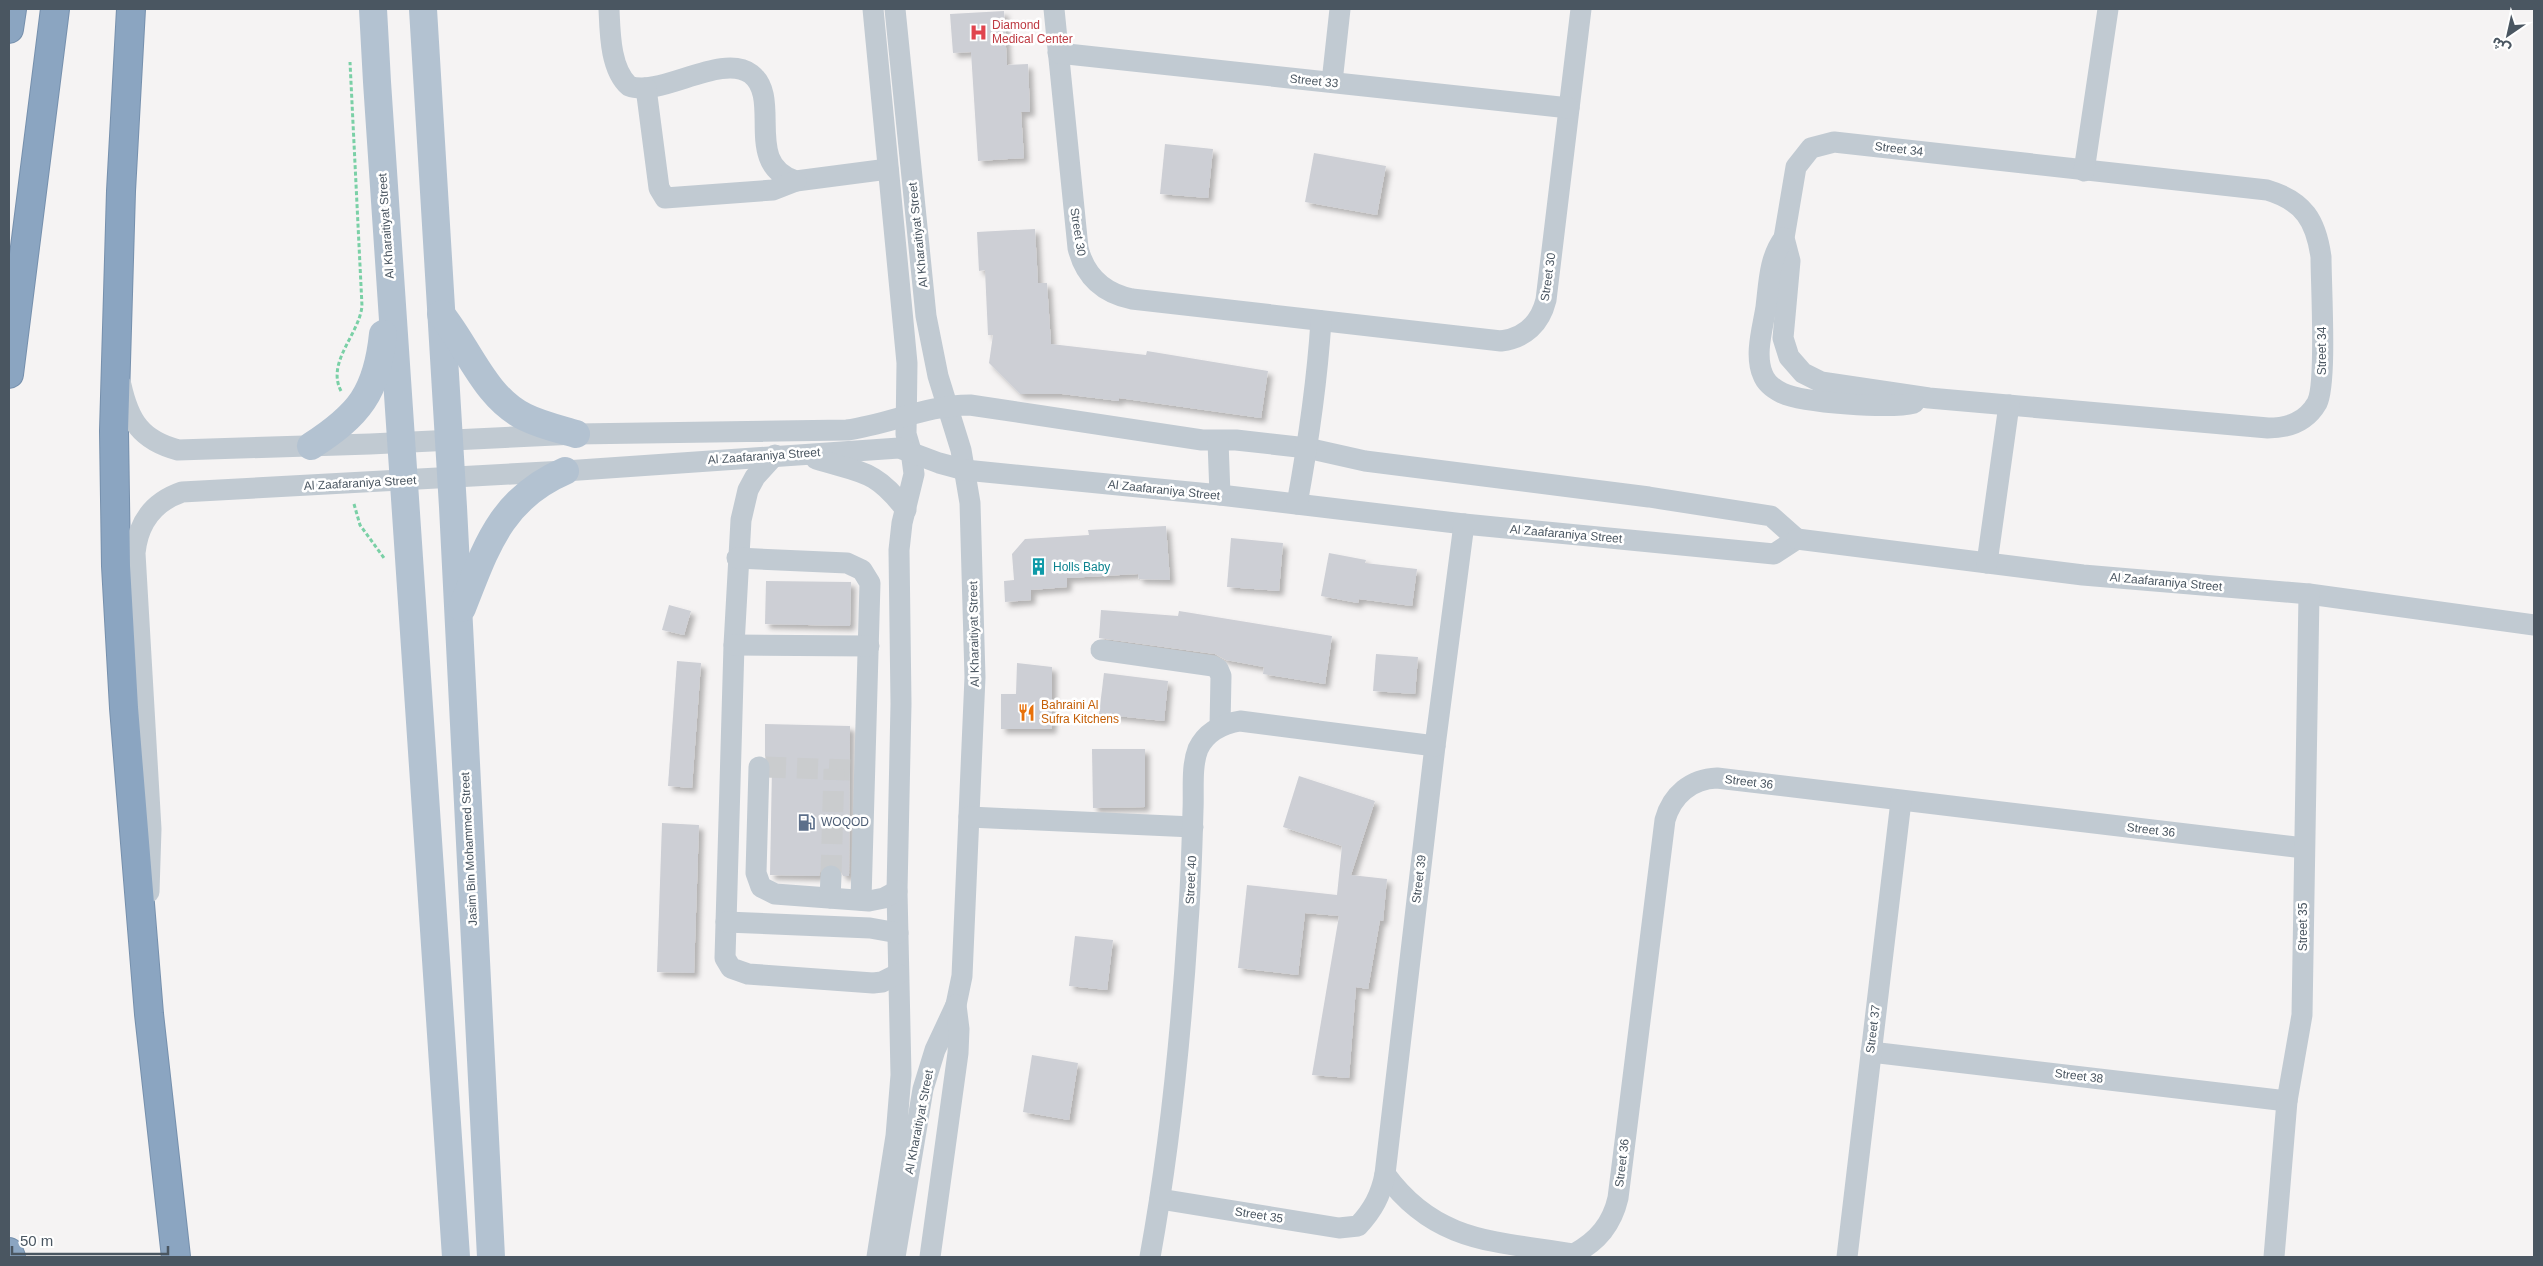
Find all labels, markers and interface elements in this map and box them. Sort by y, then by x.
north arrow [2483,10,2533,60]
place label: Diamond Medical Center [992,18,1073,46]
hospital icon: Diamond Medical Center [968,22,988,42]
text: ش [2488,34,2513,58]
street label: Street 33 [1289,71,1339,91]
street label: Street 34 [1874,139,1924,159]
street label: Al Kharaitiyat Street [375,172,397,279]
street label: Al Kharaitiyat Street [905,181,931,288]
street label: Street 30 [1067,207,1089,257]
street label: Street 30 [1538,252,1558,302]
street label: Street 34 [2315,326,2329,375]
street label: Al Zaafaraniya Street [707,445,821,467]
street label: Al Zaafaraniya Street [303,473,417,493]
street label: Al Zaafaraniya Street [1107,477,1221,503]
street label: Al Zaafaraniya Street [1509,522,1623,546]
building icon: Holls Baby [1029,557,1049,577]
place label: Holls Baby [1053,560,1110,574]
street label: Al Zaafaraniya Street [2109,570,2223,594]
street label: Al Kharaitiyat Street [966,580,982,687]
place label: Bahraini Al Sufra Kitchens [1041,698,1119,726]
restaurant icon: Bahraini Al Sufra Kitchens [1017,702,1037,722]
street label: Jasim Bin Mohammed Street [458,771,480,926]
street label: Street 36 [1724,772,1774,792]
fuel station icon: WOQOD [797,812,817,832]
place label: WOQOD [821,815,869,829]
street label: Street 36 [2126,820,2176,840]
street label: Street 39 [1409,854,1429,904]
street label: Street 40 [1183,855,1199,905]
street label: Street 35 [2296,902,2310,951]
street label: Street 37 [1863,1004,1883,1054]
street label: Street 38 [2054,1066,2104,1086]
street label: Al Kharaitiyat Street [902,1068,936,1175]
street label: Street 36 [1612,1138,1632,1188]
street label: Street 35 [1234,1204,1284,1226]
scale bar [12,1224,169,1256]
text: 50 m [20,1232,53,1249]

